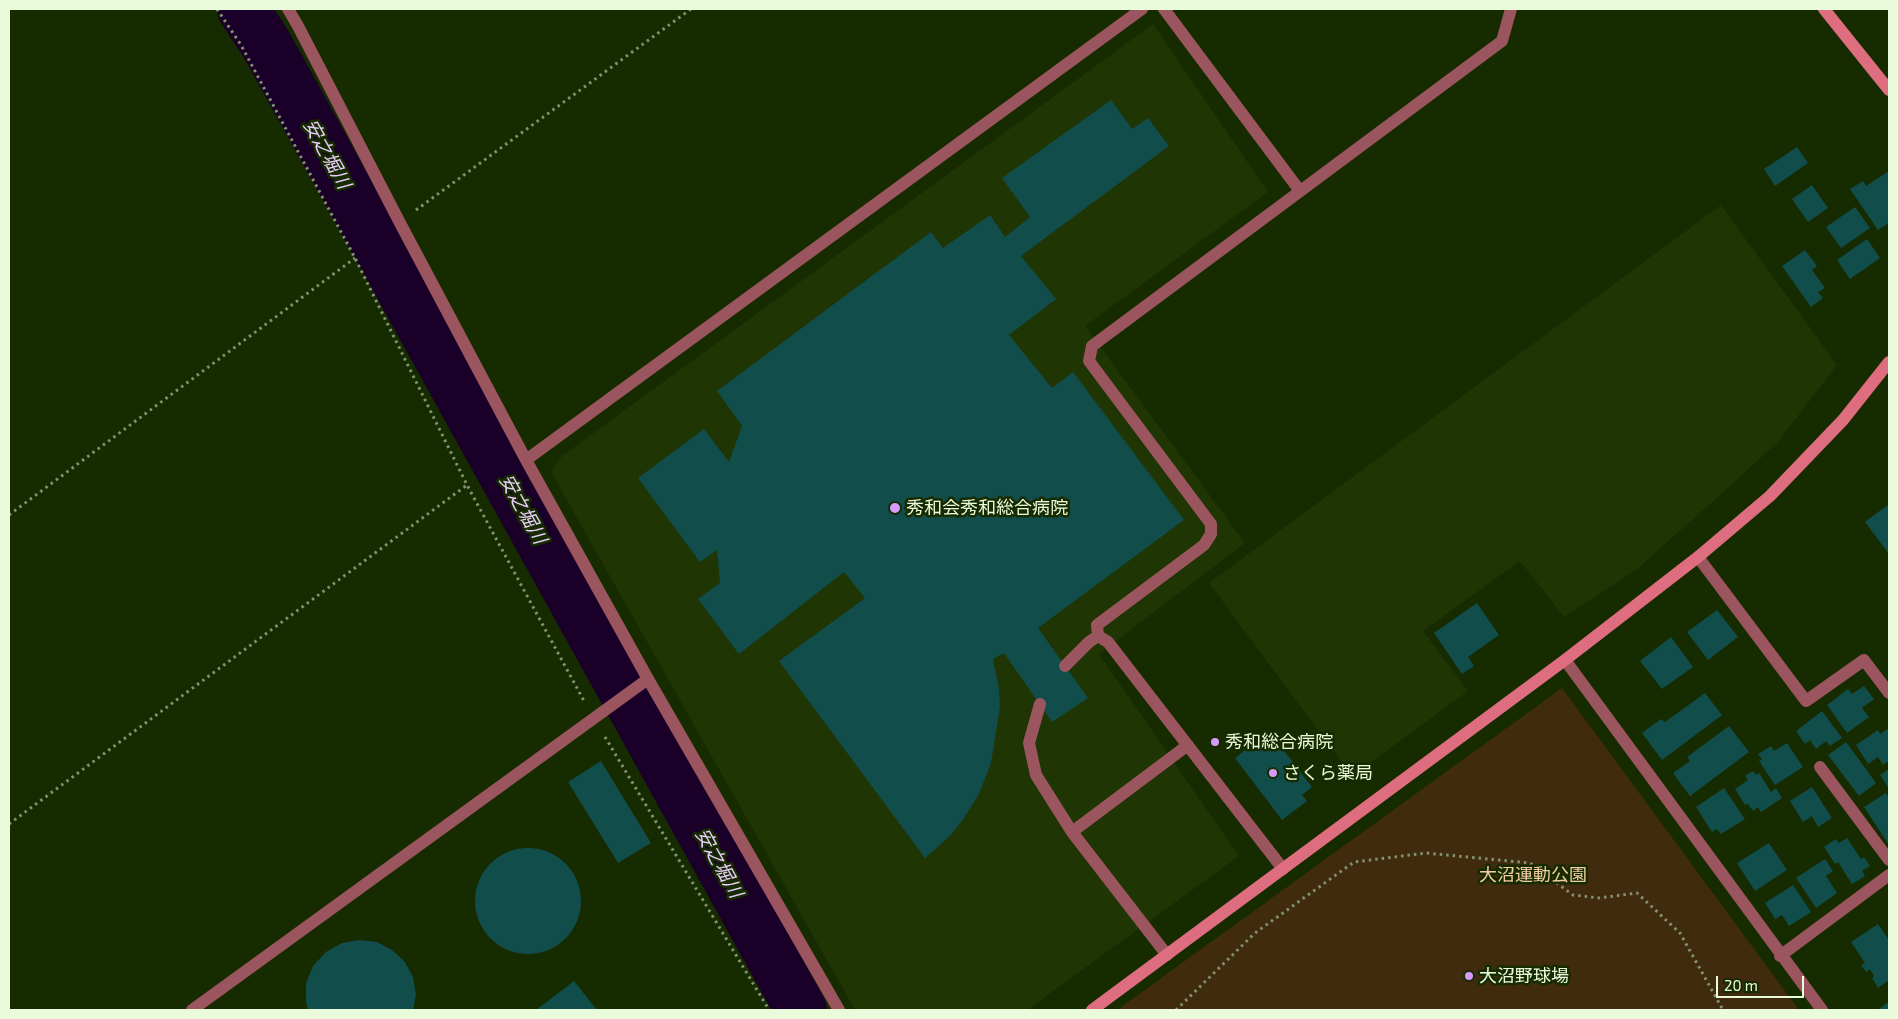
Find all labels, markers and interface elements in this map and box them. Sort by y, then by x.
water label: 安之堀川 [299,115,355,193]
water label: 安之堀川 [495,470,551,548]
place label: 秀和会秀和総合病院 [906,497,1068,519]
marker: 秀和会秀和総合病院 [888,501,902,515]
place label: 秀和総合病院 [1225,731,1333,753]
marker: 秀和総合病院 [1209,736,1221,748]
place label: さくら薬局 [1283,762,1373,784]
marker: さくら薬局 [1267,767,1279,779]
water label: 安之堀川 [691,824,747,902]
park label: 大沼運動公園 [1479,864,1587,886]
place label: 大沼野球場 [1479,965,1569,987]
scale bar [1718,966,1806,998]
marker: 大沼野球場 [1463,970,1475,982]
text: 20 m [1724,976,1758,994]

